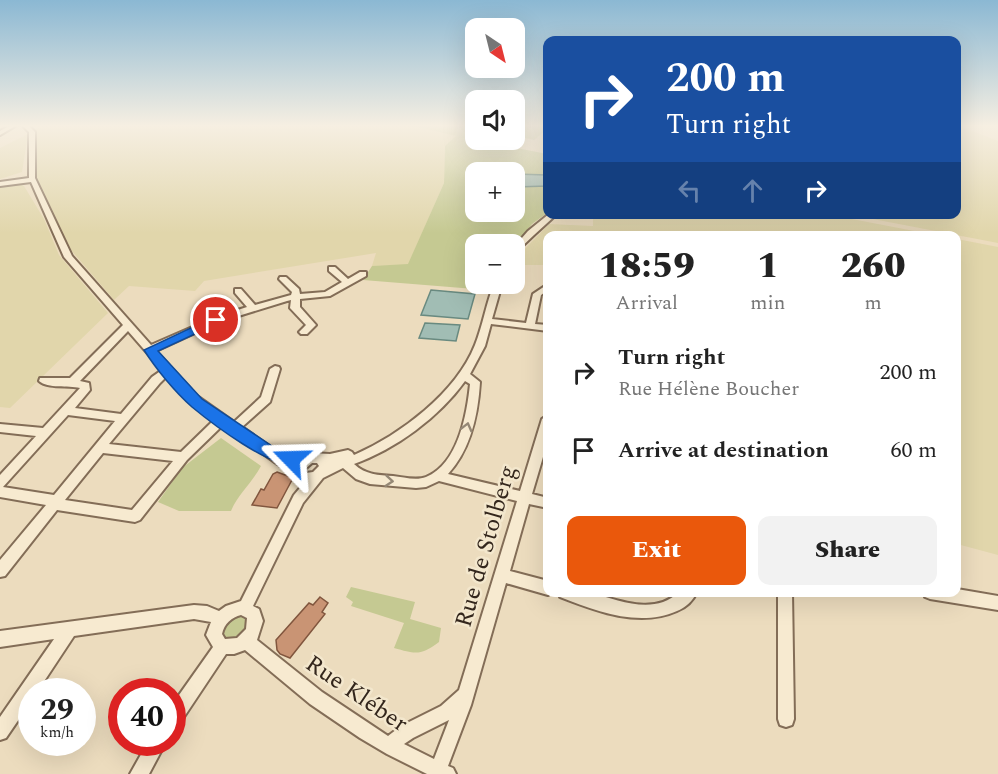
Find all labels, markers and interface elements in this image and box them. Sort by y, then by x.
north arrow [465,18,525,78]
map controls [465,18,525,294]
text: 200 m [666,47,785,110]
icon: right [567,60,645,138]
button: sound [465,90,525,150]
text: Turn right [666,104,791,146]
button: + [465,162,525,222]
icon: left [673,174,706,207]
icon: ahead [736,174,769,207]
icon: right [799,174,832,207]
button: − [465,234,525,294]
text: 18:59 [598,239,695,294]
text: 1 [757,239,779,294]
text: 260 [841,239,906,294]
text: Arrival [616,288,678,318]
text: min [750,288,785,318]
text: m [865,288,882,318]
pin [190,294,241,345]
icon: arrive [199,303,232,336]
text: Turn right [618,341,725,374]
icon: right [567,356,600,389]
text: 200 m [880,356,937,389]
text: Rue Hélène Boucher [618,374,799,404]
one-way arrow [459,422,472,432]
position arrow [259,427,323,491]
icon: arrive [567,434,600,467]
text: Arrive at destination [618,434,829,467]
text: 60 m [891,434,937,467]
street label: Rue de Stolberg [446,461,526,632]
one-way arrow [384,474,393,487]
button: Exit [567,516,746,585]
button: Share [758,516,937,585]
street label: Rue Kléber [298,646,415,741]
speed limit sign: 40 [108,678,186,756]
text: 29 [40,687,74,733]
text: km/h [40,721,74,744]

